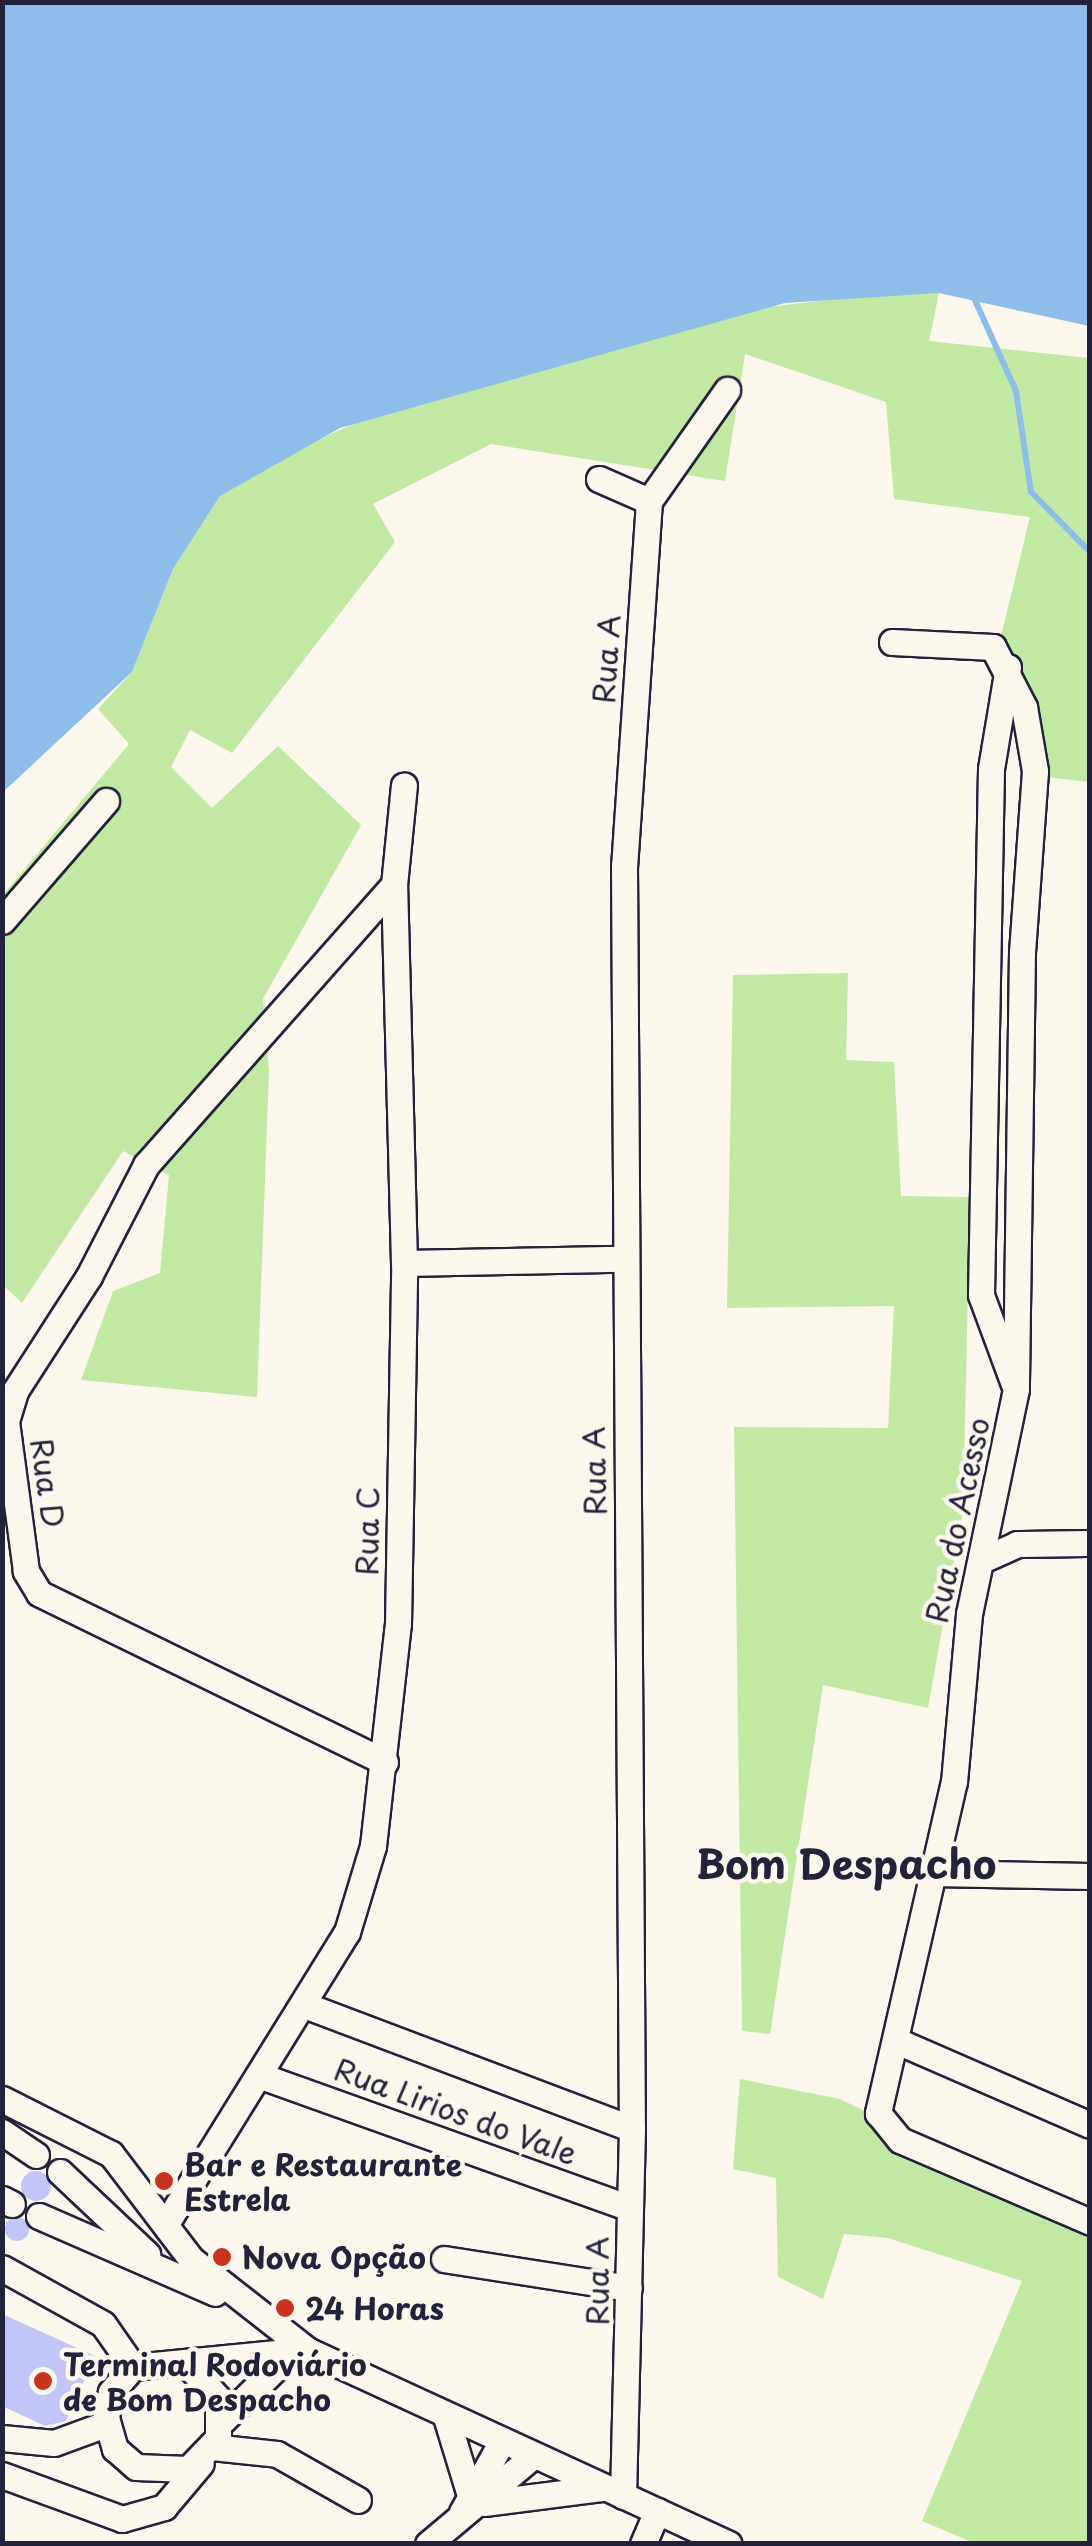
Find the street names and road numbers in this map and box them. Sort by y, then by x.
street label: Rua A [585,613,627,705]
street label: Rua do Acesso [918,1413,996,1627]
street label: Rua A [575,1426,613,1516]
street label: Rua D [24,1435,72,1531]
street label: Rua C [348,1485,386,1577]
street label: Rua Lirios do Vale [329,2050,583,2172]
street label: Rua A [579,2236,615,2326]

